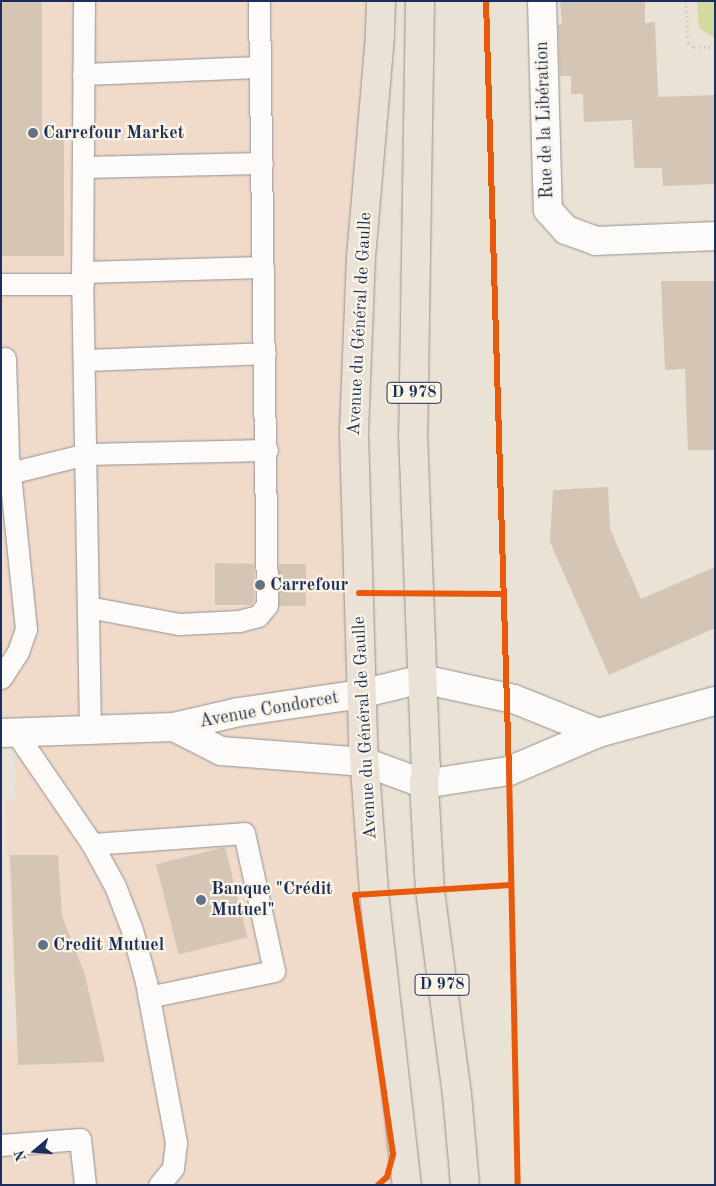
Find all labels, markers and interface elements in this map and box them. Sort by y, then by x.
street label: Rue de la Libération [531,41,559,199]
place label: Carrefour Market [43,122,184,144]
marker: Carrefour Market [27,127,39,139]
street label: Avenue du Général de Gaulle [343,212,377,436]
road number: D 978 [386,379,442,406]
place label: Carrefour [270,574,348,596]
marker: Carrefour [254,579,266,591]
street label: Avenue du Général de Gaulle [348,616,382,840]
street label: Avenue Condorcet [198,687,340,733]
place label: Banque "Crédit Mutuel" [211,879,333,922]
marker: Banque "Crédit Mutuel" [195,894,207,906]
place label: Credit Mutuel [53,934,164,956]
marker: Credit Mutuel [37,939,49,951]
road number: D 978 [414,972,470,998]
north arrow [10,1126,60,1176]
text: N [12,1148,29,1163]

